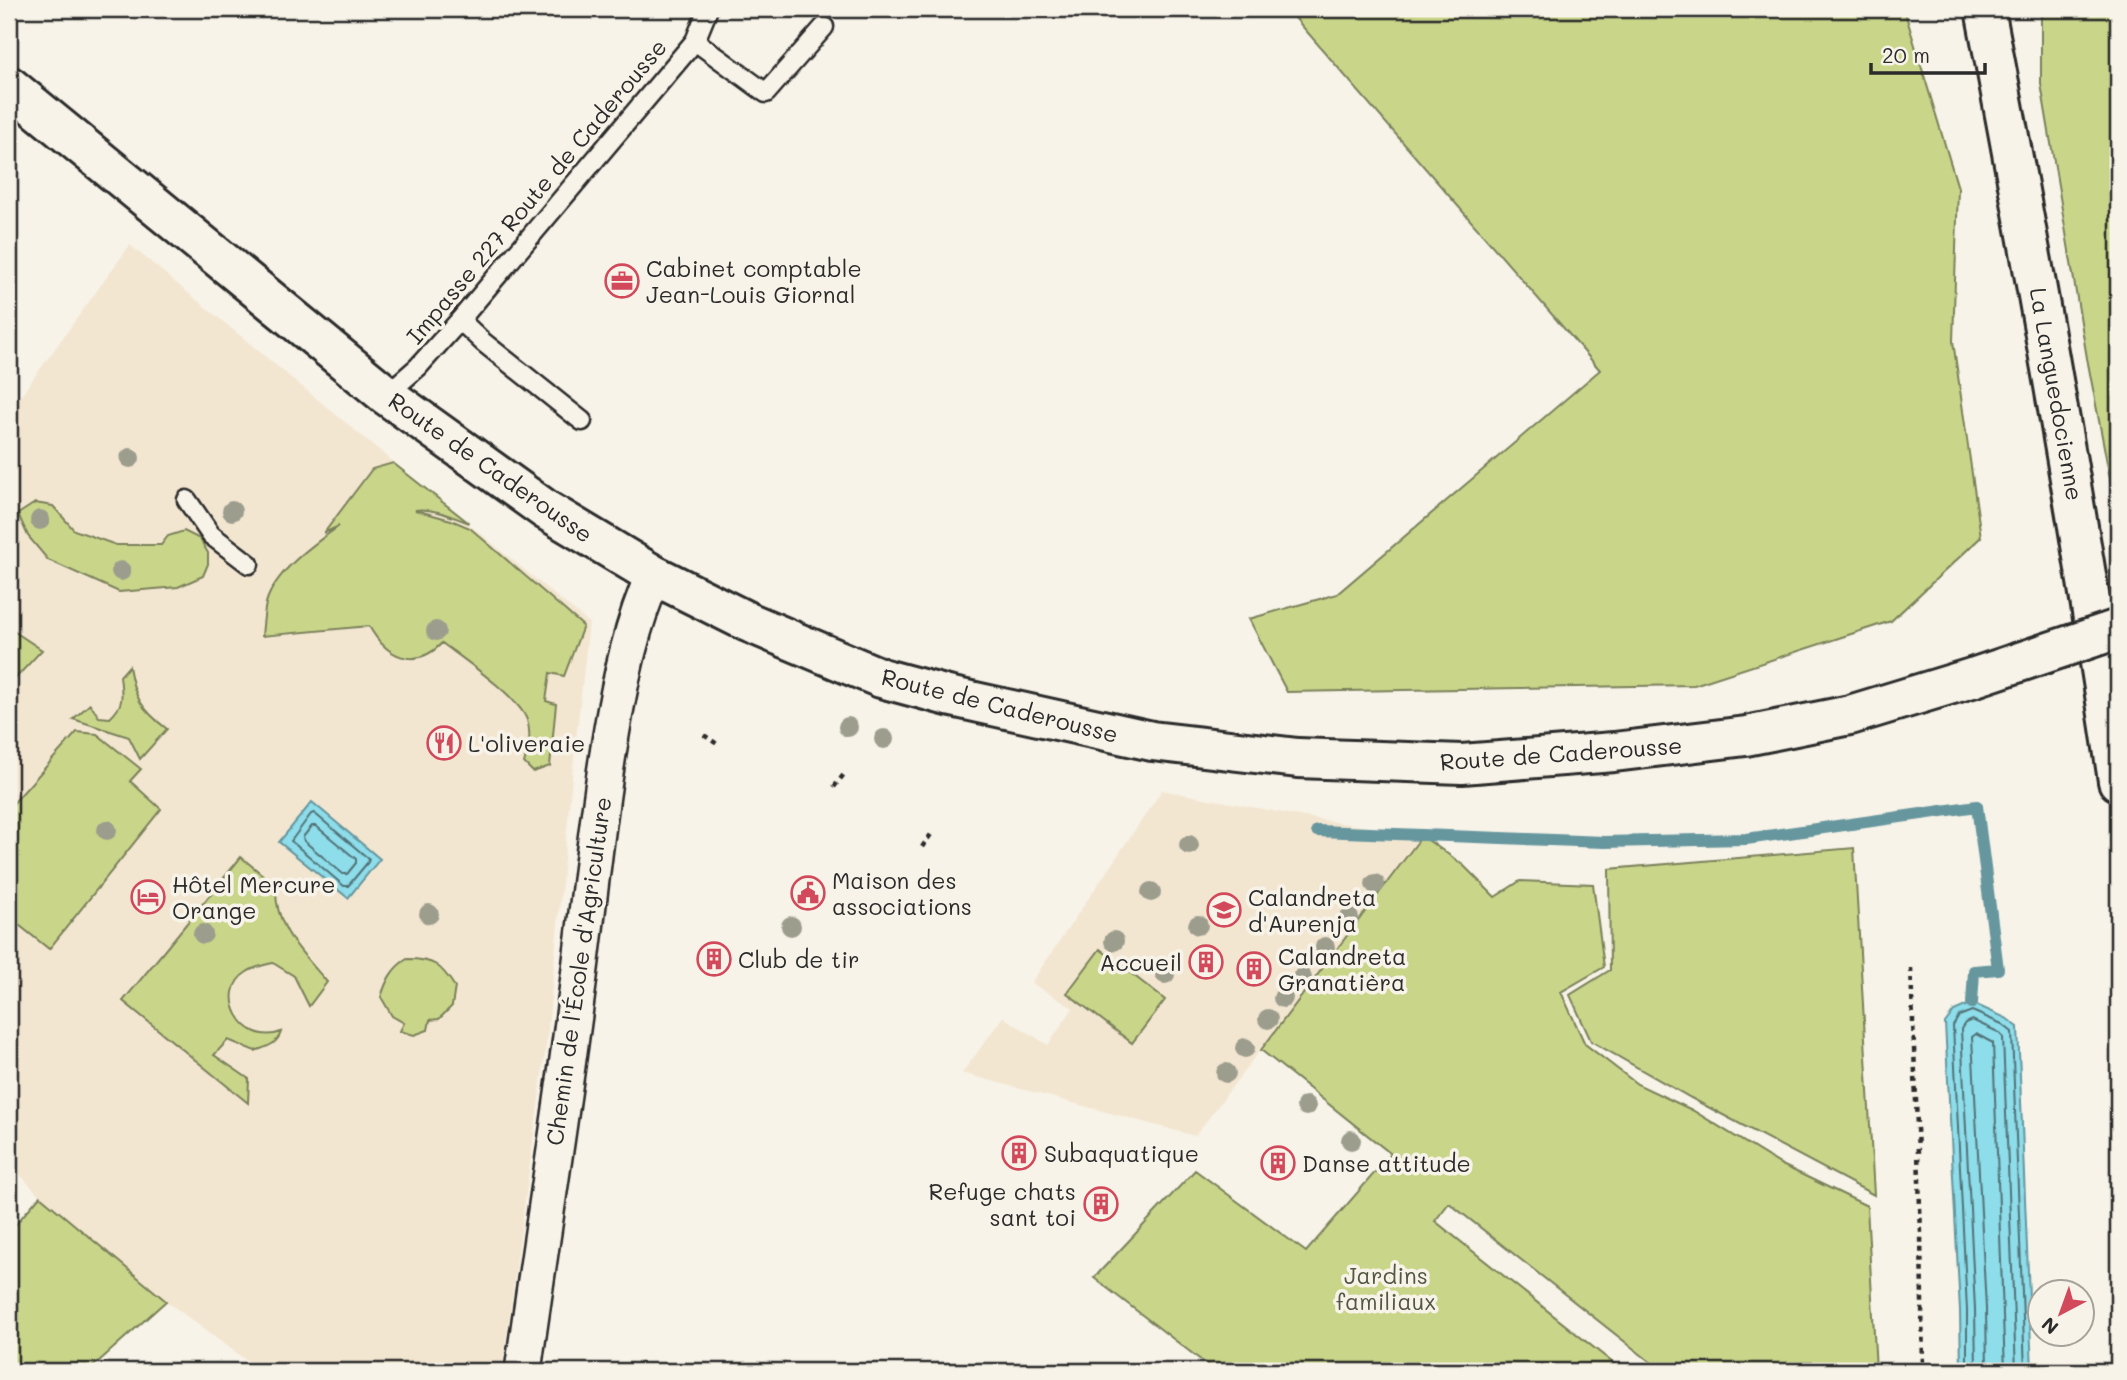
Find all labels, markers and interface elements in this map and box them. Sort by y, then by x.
street label: Impasse 227 Route de Caderousse [399,32,673,350]
scale bar [1871,32,1985,76]
text: 20 m [1882,41,1930,68]
place label: Cabinet comptable Jean-Louis Giornal [646,253,862,309]
office icon: Cabinet comptable Jean-Louis Giornal [603,262,641,300]
street label: La Languedocienne [2023,285,2091,503]
street label: Route de Caderousse [383,385,599,549]
street label: Route de Caderousse [879,661,1121,749]
restaurant icon: L'oliveraie [425,724,463,762]
place label: L'oliveraie [468,728,585,758]
street label: Route de Caderousse [1439,730,1683,776]
street label: Chemin de l'École d'Agriculture [539,795,617,1147]
place label: Maison des associations [832,865,972,921]
place label: Hôtel Mercure Orange [172,869,336,925]
public building icon: Maison des associations [789,874,827,912]
hotel icon: Hôtel Mercure Orange [129,878,167,916]
place label: Calandreta d'Aurenja [1248,882,1376,938]
school or university icon: Calandreta d'Aurenja [1205,891,1243,929]
building icon: Club de tir [695,940,733,978]
place label: Calandreta Granatièra [1278,941,1406,997]
building icon: Accueil [1187,943,1225,981]
place label: Club de tir [738,944,860,974]
place label: Accueil [1099,947,1182,977]
building icon: Calandreta Granatièra [1235,950,1273,988]
building icon: Subaquatique [1000,1134,1038,1172]
place label: Subaquatique [1044,1138,1199,1168]
building icon: Danse attitude [1259,1144,1297,1182]
place label: Danse attitude [1302,1148,1471,1178]
place label: Refuge chats sant toi [928,1176,1076,1232]
building icon: Refuge chats sant toi [1082,1185,1120,1223]
park label: Jardins familiaux [1336,1260,1436,1316]
north arrow [2025,1278,2096,1348]
text: N [2036,1312,2063,1340]

